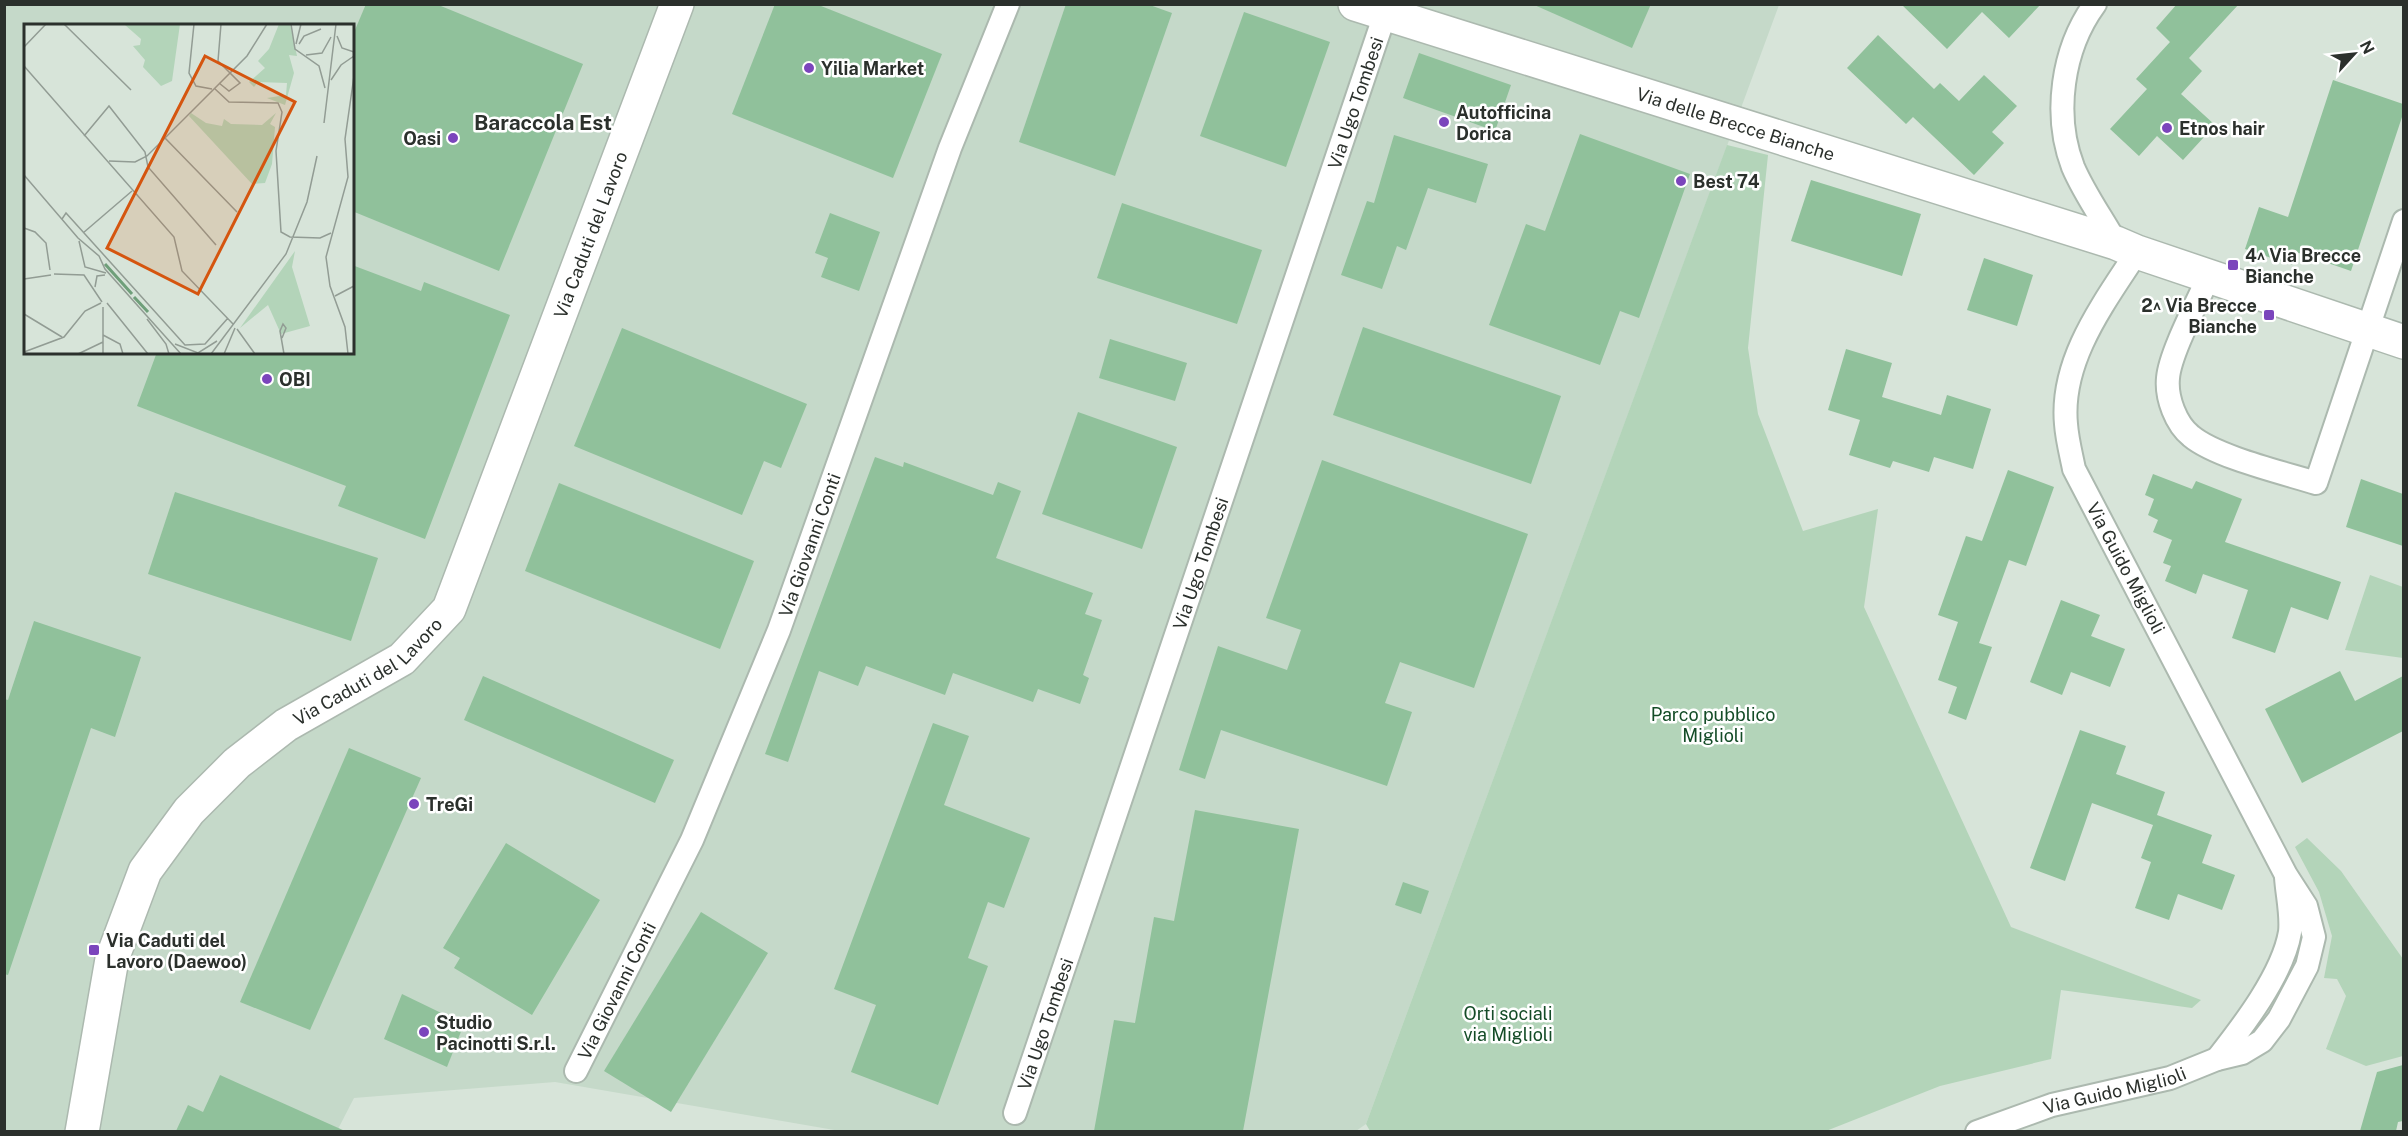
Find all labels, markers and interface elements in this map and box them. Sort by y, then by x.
inset map [24,24,354,354]
north arrow [2324,24,2384,84]
street label: Via Ugo Tombesi [1323,34,1387,172]
text: N [2356,38,2378,57]
place label: Yilia Market [821,58,924,79]
marker: Yilia Market [802,61,816,75]
street label: Via delle Brecce Bianche [1634,83,1837,165]
place label: Autofficina Dorica [1456,102,1551,144]
district label: Baraccola Est [474,110,612,135]
marker: Autofficina Dorica [1437,115,1451,129]
place label: Etnos hair [2179,118,2266,139]
marker: Etnos hair [2160,121,2174,135]
place label: Oasi [403,128,441,149]
marker: Oasi [446,131,460,145]
street label: Via Caduti del Lavoro [549,148,631,321]
place label: Best 74 [1693,171,1760,192]
marker: Best 74 [1674,174,1688,188]
place label: 4^ Via Brecce Bianche [2245,245,2361,287]
marker: 4^ Via Brecce Bianche [2226,258,2240,272]
place label: 2^ Via Brecce Bianche [2141,295,2257,337]
marker: 2^ Via Brecce Bianche [2262,308,2276,322]
place label: OBI [279,369,311,390]
marker: OBI [260,372,274,386]
street label: Via Giovanni Conti [774,470,844,620]
street label: Via Ugo Tombesi [1168,494,1232,632]
street label: Via Guido Miglioli [2083,499,2169,637]
street label: Via Caduti del Lavoro [289,613,446,729]
park label: Parco pubblico Miglioli [1651,704,1775,746]
place label: TreGi [426,794,473,815]
marker: TreGi [407,797,421,811]
street label: Via Giovanni Conti [573,918,660,1063]
place label: Via Caduti del Lavoro (Daewoo) [106,930,247,972]
marker: Via Caduti del Lavoro (Daewoo) [87,943,101,957]
street label: Via Ugo Tombesi [1013,955,1077,1093]
park label: Orti sociali via Miglioli [1463,1003,1553,1045]
place label: Studio Pacinotti S.r.l. [436,1012,556,1054]
marker: Studio Pacinotti S.r.l. [417,1025,431,1039]
street label: Via Guido Miglioli [2040,1062,2189,1118]

